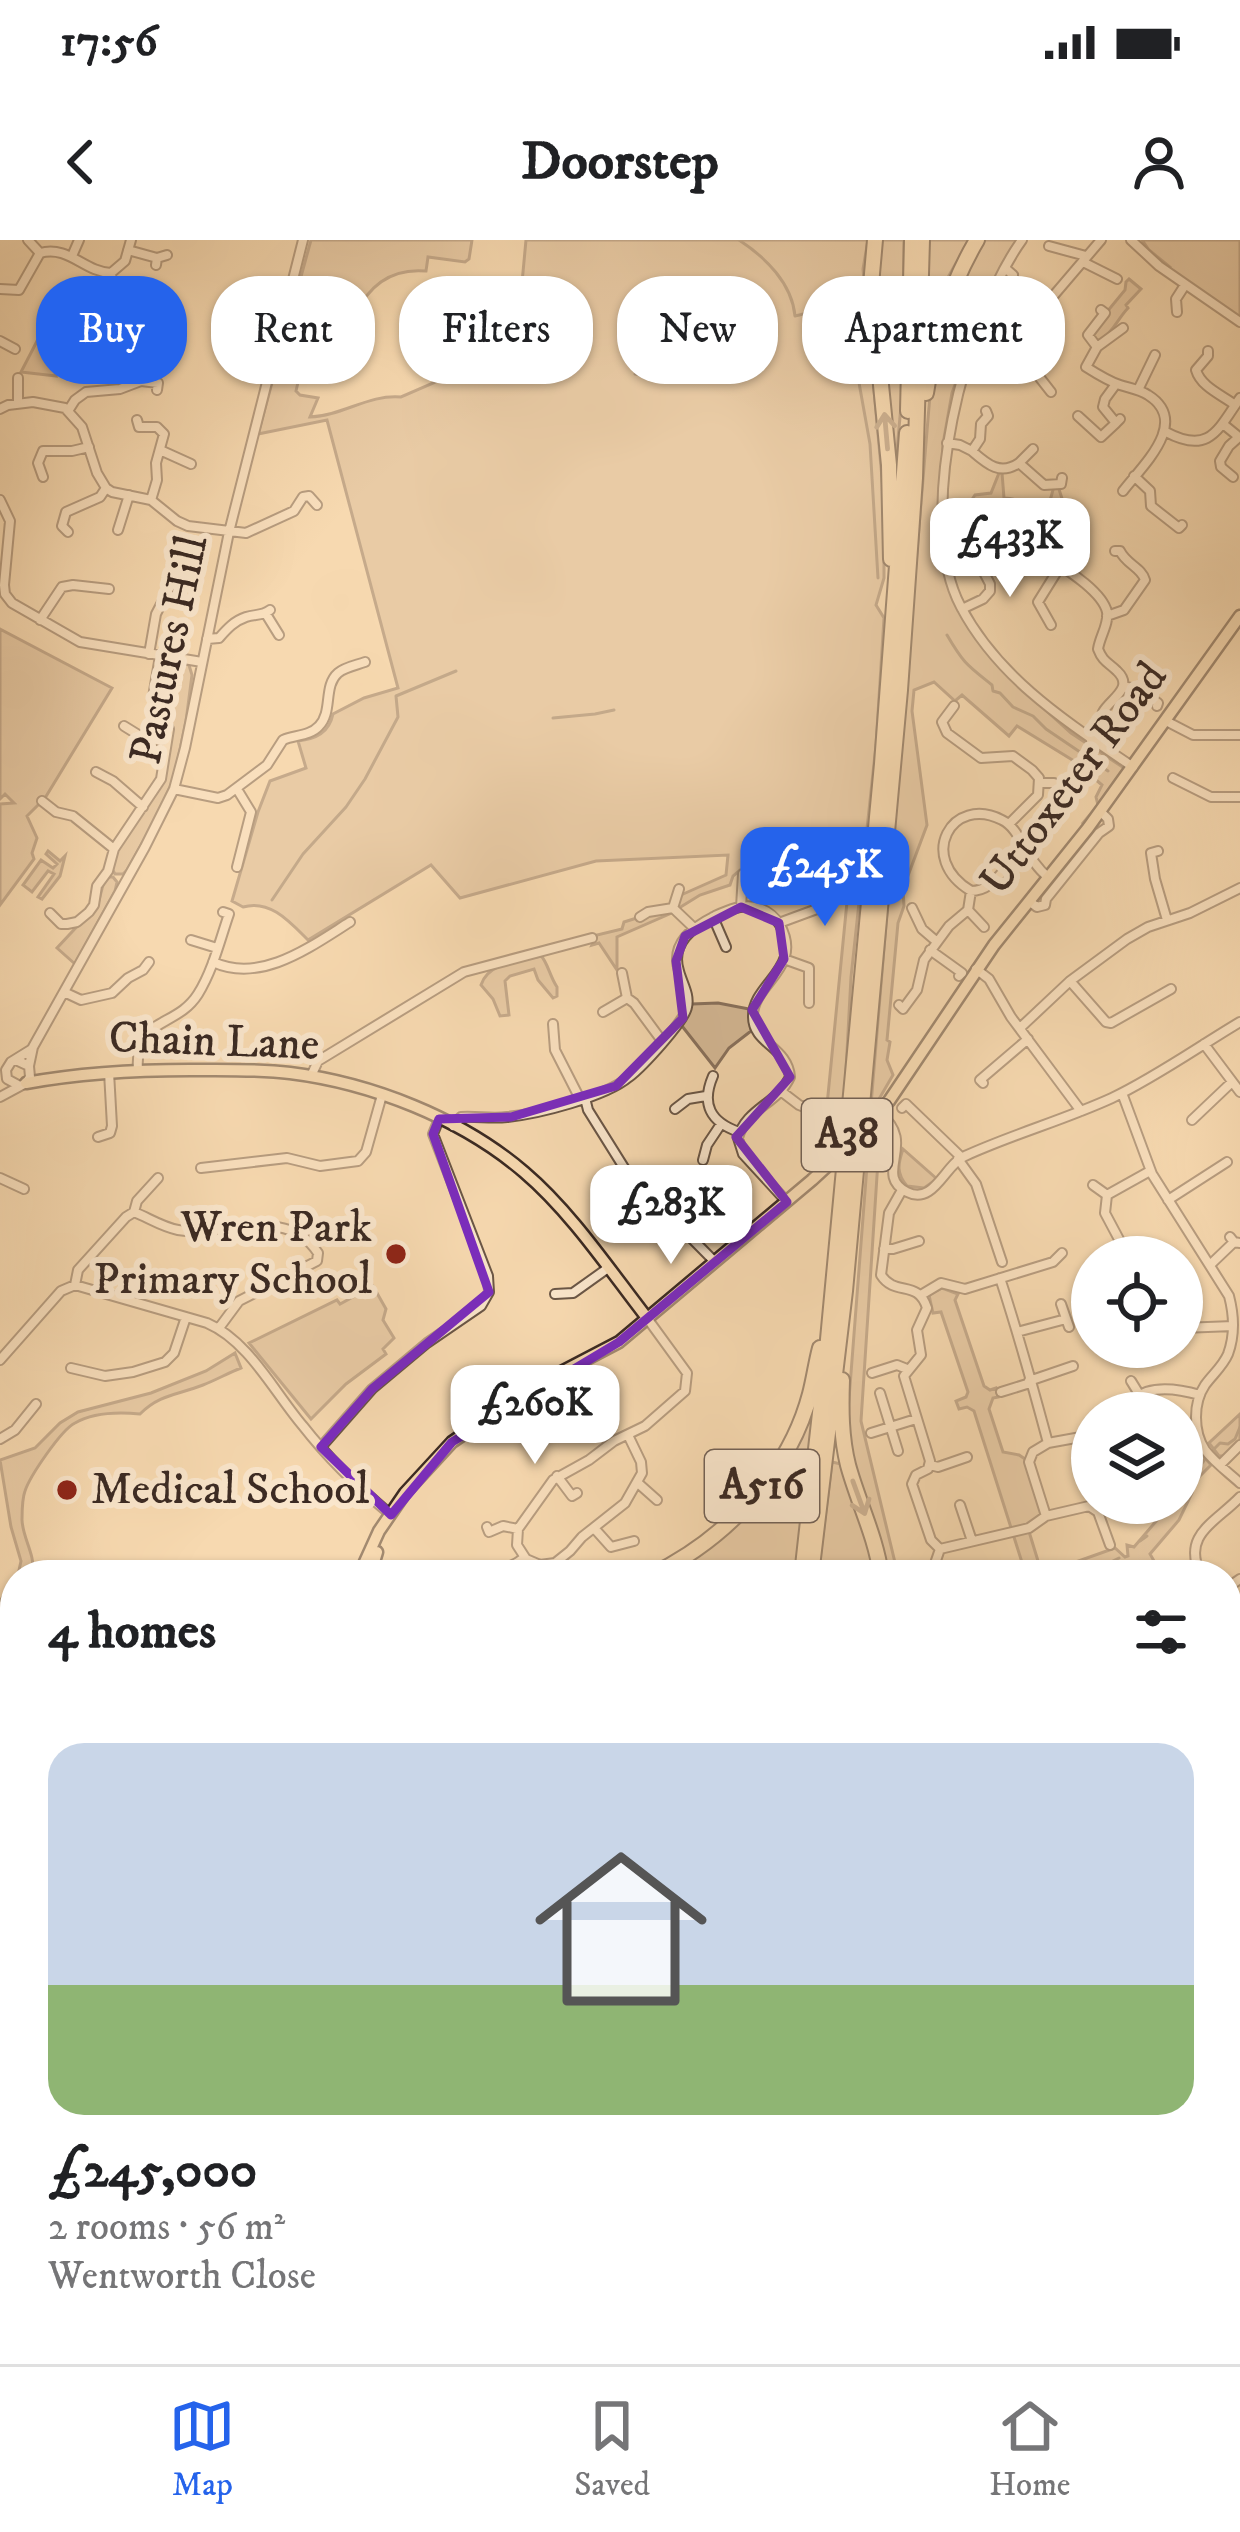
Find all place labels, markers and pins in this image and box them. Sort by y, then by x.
pin: £433K [926,498,1094,600]
pin: £245K [741,827,909,929]
pin: £283K [587,1165,755,1267]
place label: Wren Park Primary School [93,1200,372,1308]
marker: Wren Park Primary School [383,1241,409,1267]
pin: £260K [451,1365,619,1467]
place label: Medical School [91,1462,370,1518]
marker: Medical School [54,1477,80,1503]

